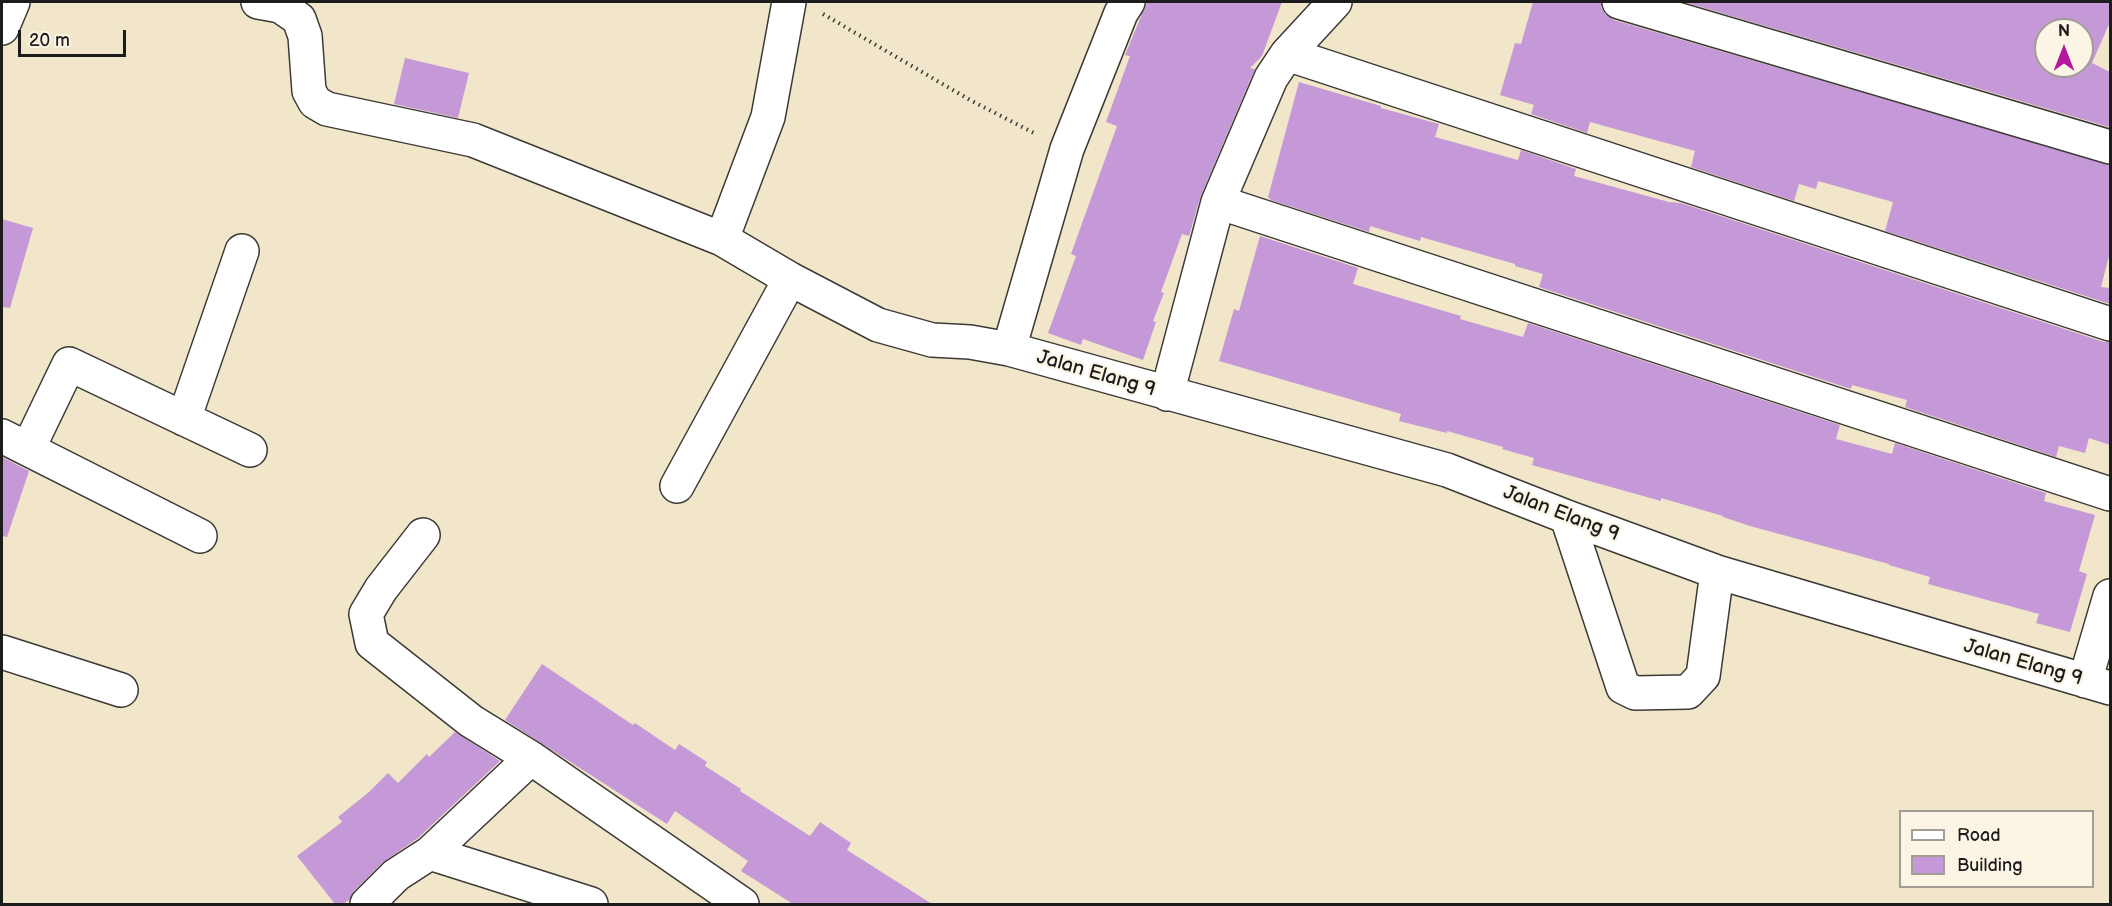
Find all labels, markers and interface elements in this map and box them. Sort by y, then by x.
scale bar [21,18,129,56]
north arrow [2034,18,2094,78]
text: N [2058,22,2070,41]
text: 20 m [29,30,70,51]
street label: Jalan Elang 9 [1034,346,1158,402]
street label: Jalan Elang 9 [1500,481,1622,547]
street label: Jalan Elang 9 [1961,635,2085,691]
legend [1899,810,2094,888]
text: Road [1957,825,2001,846]
text: Building [1957,855,2023,876]

